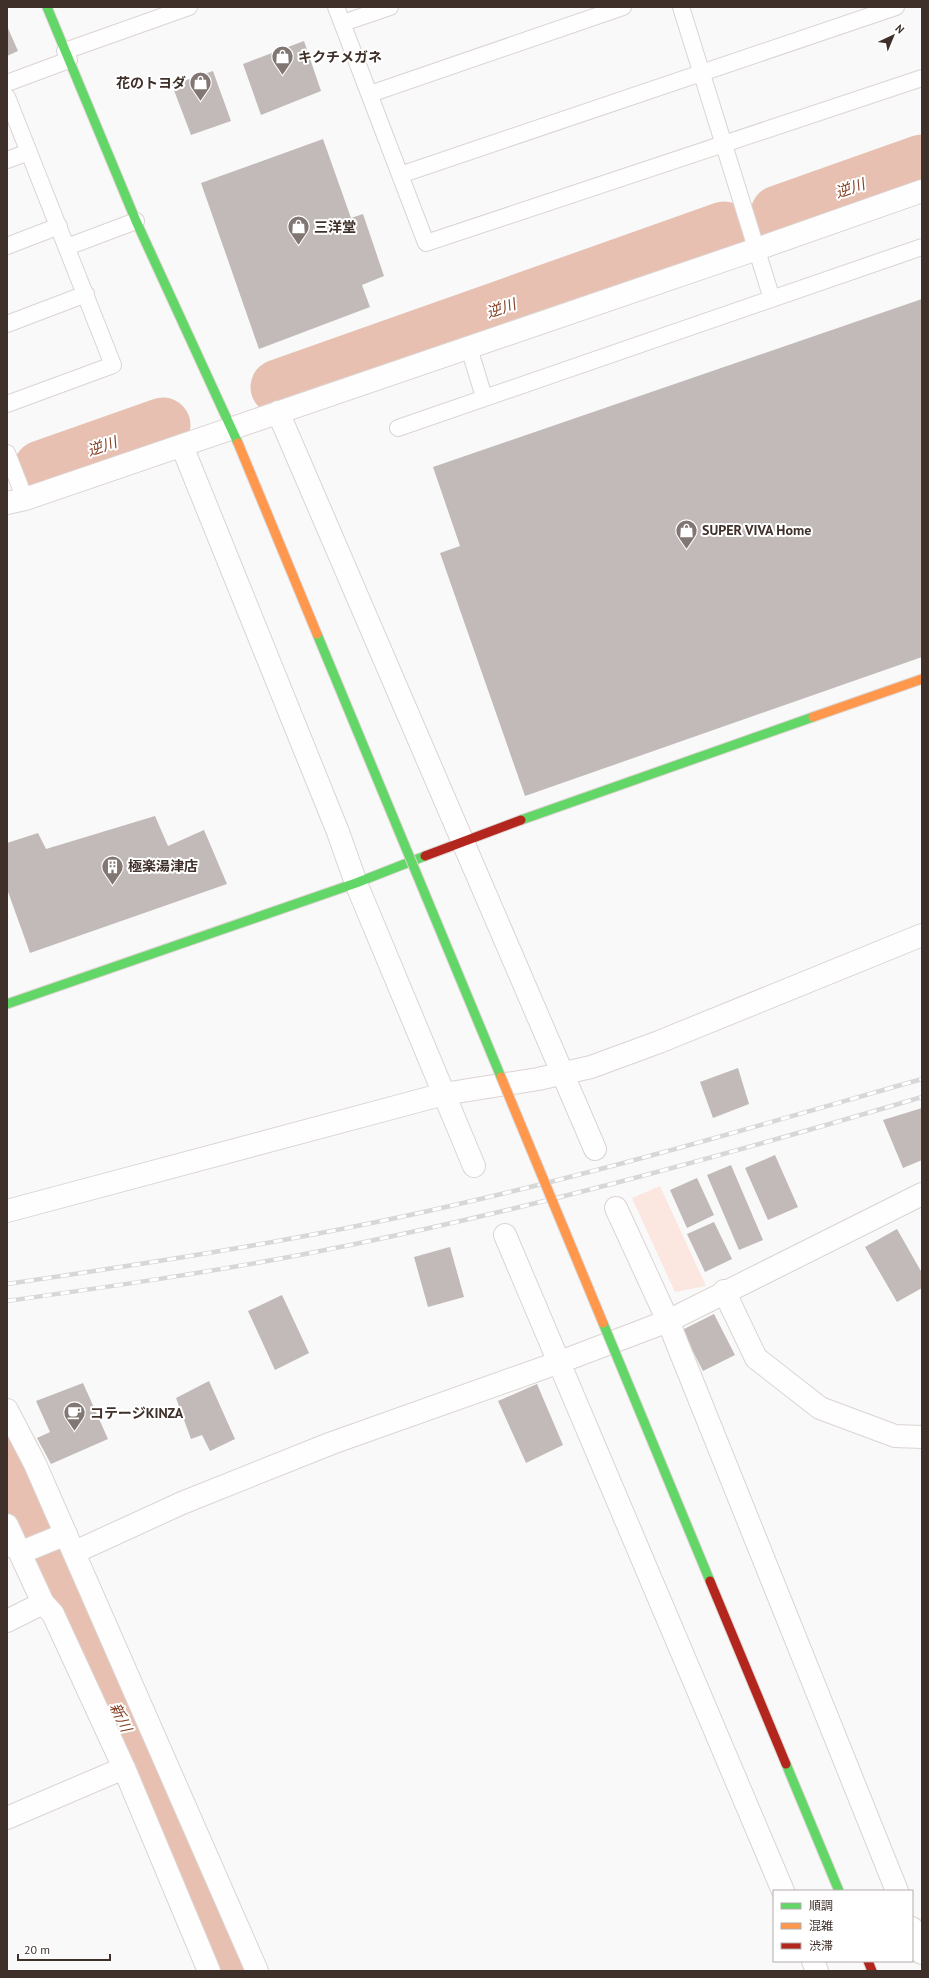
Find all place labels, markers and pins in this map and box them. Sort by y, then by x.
shop icon: キクチメガネ [269,44,295,77]
place label: キクチメガネ [298,48,382,66]
shop icon: 花のトヨダ [188,70,214,103]
place label: 花のトヨダ [116,74,186,92]
shop icon: 三洋堂 [286,214,312,247]
place label: 三洋堂 [314,218,356,236]
shop icon: SUPER VIVA Home [673,517,699,550]
place label: SUPER VIVA Home [702,521,811,539]
building icon: 極楽湯津店 [100,853,126,886]
place label: 極楽湯津店 [128,857,198,875]
cafe icon: コテージKINZA [61,1400,87,1433]
place label: コテージKINZA [90,1404,184,1422]

